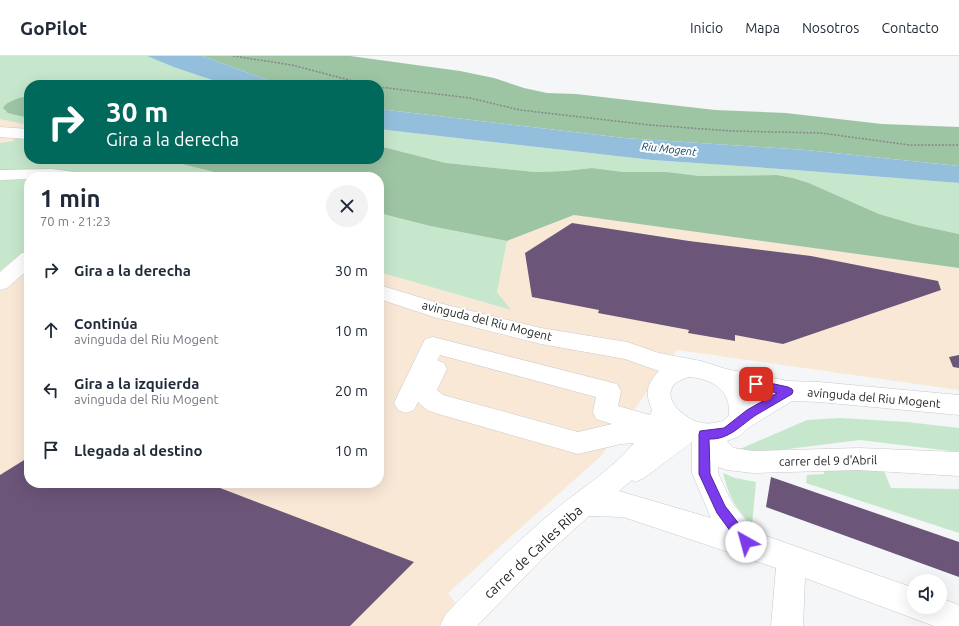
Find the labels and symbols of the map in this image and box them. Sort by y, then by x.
water label: Riu Mogent [641,140,698,158]
street label: avinguda del Riu Mogent [421,298,554,343]
pin [739,367,773,401]
street label: avinguda del Riu Mogent [807,385,941,410]
street label: carrer del 9 d'Abril [779,453,877,468]
street label: carrer de Carles Riba [480,502,586,602]
position arrow [725,521,767,563]

